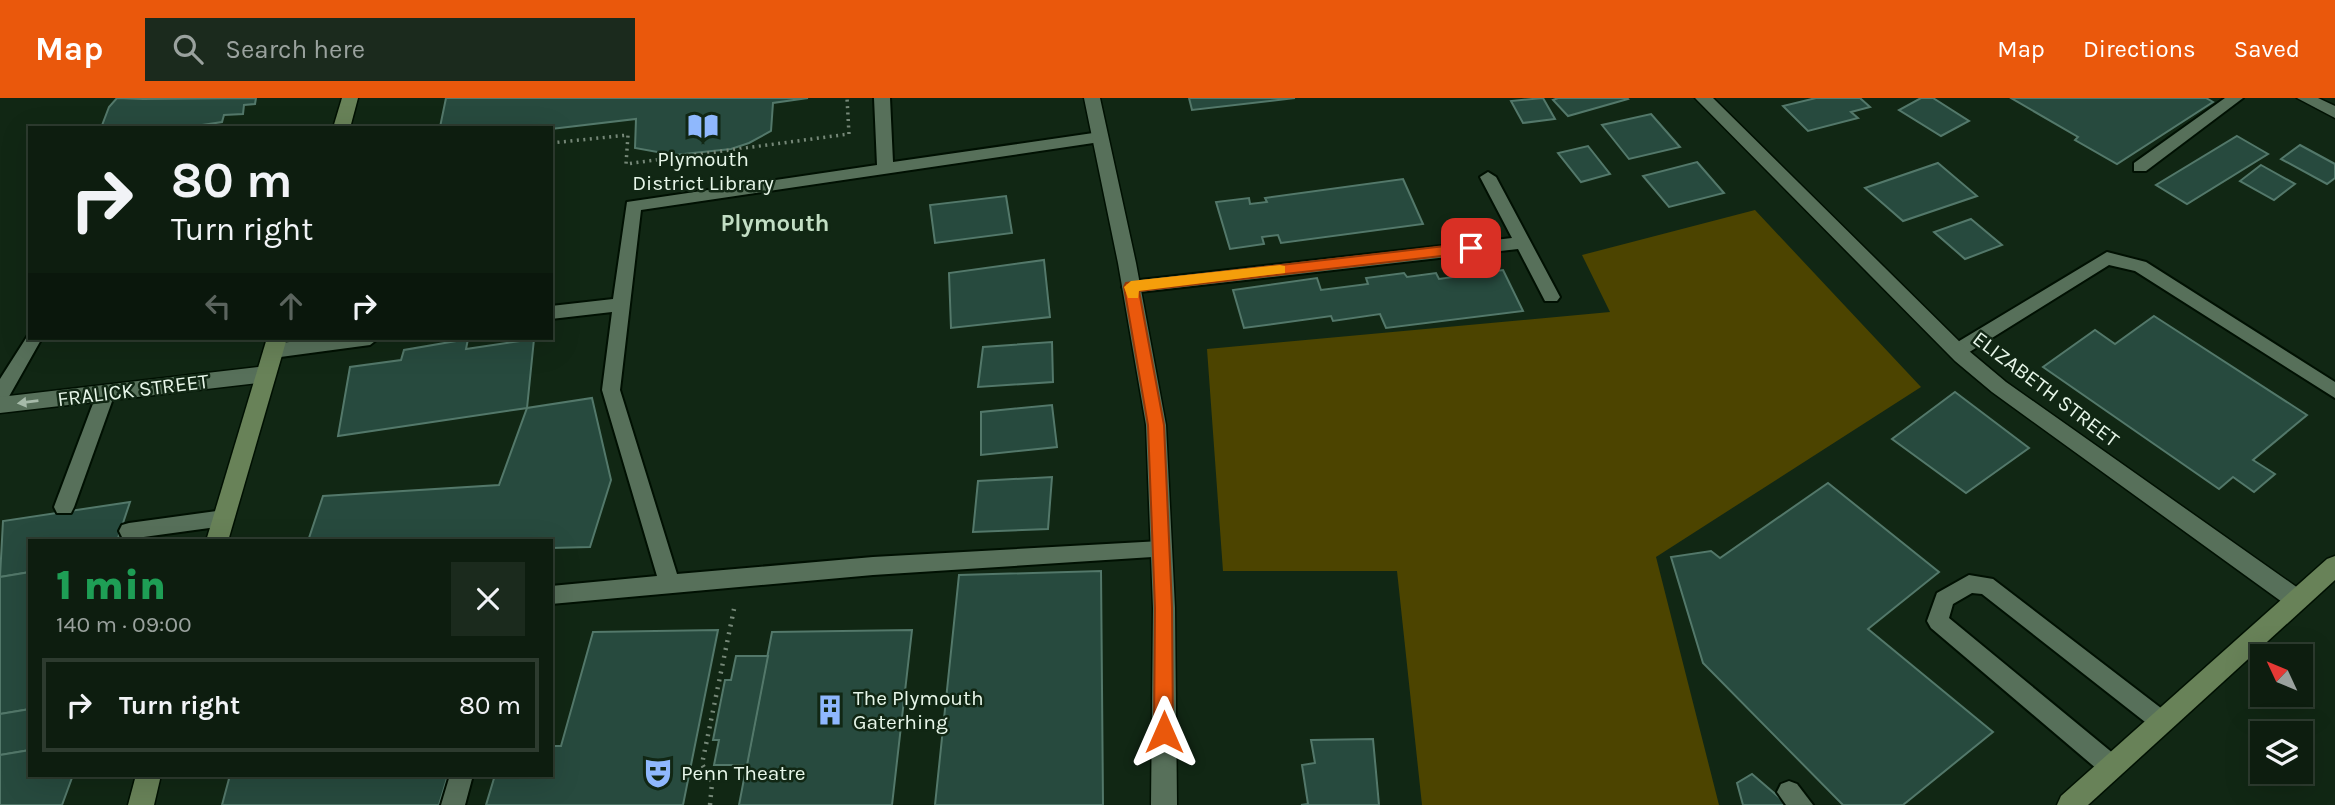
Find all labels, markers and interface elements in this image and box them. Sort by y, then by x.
search box [145,18,635,81]
text: Map [35,30,103,68]
icon: search [169,30,207,68]
text: Search here [225,34,365,65]
text: Map [1997,35,2045,63]
text: Directions [2083,35,2196,63]
text: Saved [2234,35,2300,63]
library icon: Plymouth District Library [686,109,720,143]
place label: Plymouth District Library [632,147,774,195]
text: 80 m [171,152,293,209]
icon: right [56,154,147,245]
district label: Plymouth [720,209,830,237]
text: Turn right [171,211,313,248]
pin [1441,218,1501,278]
icon: arrive [1452,229,1490,267]
icon: left [199,287,237,325]
icon: ahead [272,287,310,325]
icon: right [345,287,383,325]
street label: ELIZABETH STREET [1968,326,2124,452]
street label: FRALICK STREET [56,369,211,411]
one-way arrow [17,396,39,407]
text: 1 min [56,560,166,610]
button: close [451,562,525,636]
text: 140 m · 09:00 [56,611,192,638]
north arrow [2250,644,2314,707]
map controls [2250,644,2313,784]
icon: right [60,686,98,724]
place label: The Plymouth Gaterhing [853,686,984,734]
text: Turn right [119,690,240,721]
text: 80 m [459,690,521,721]
building icon: The Plymouth Gaterhing [813,693,847,727]
position arrow [1127,695,1201,769]
button: layers [2250,721,2313,784]
theatre icon: Penn Theatre [641,756,675,790]
place label: Penn Theatre [681,761,806,785]

